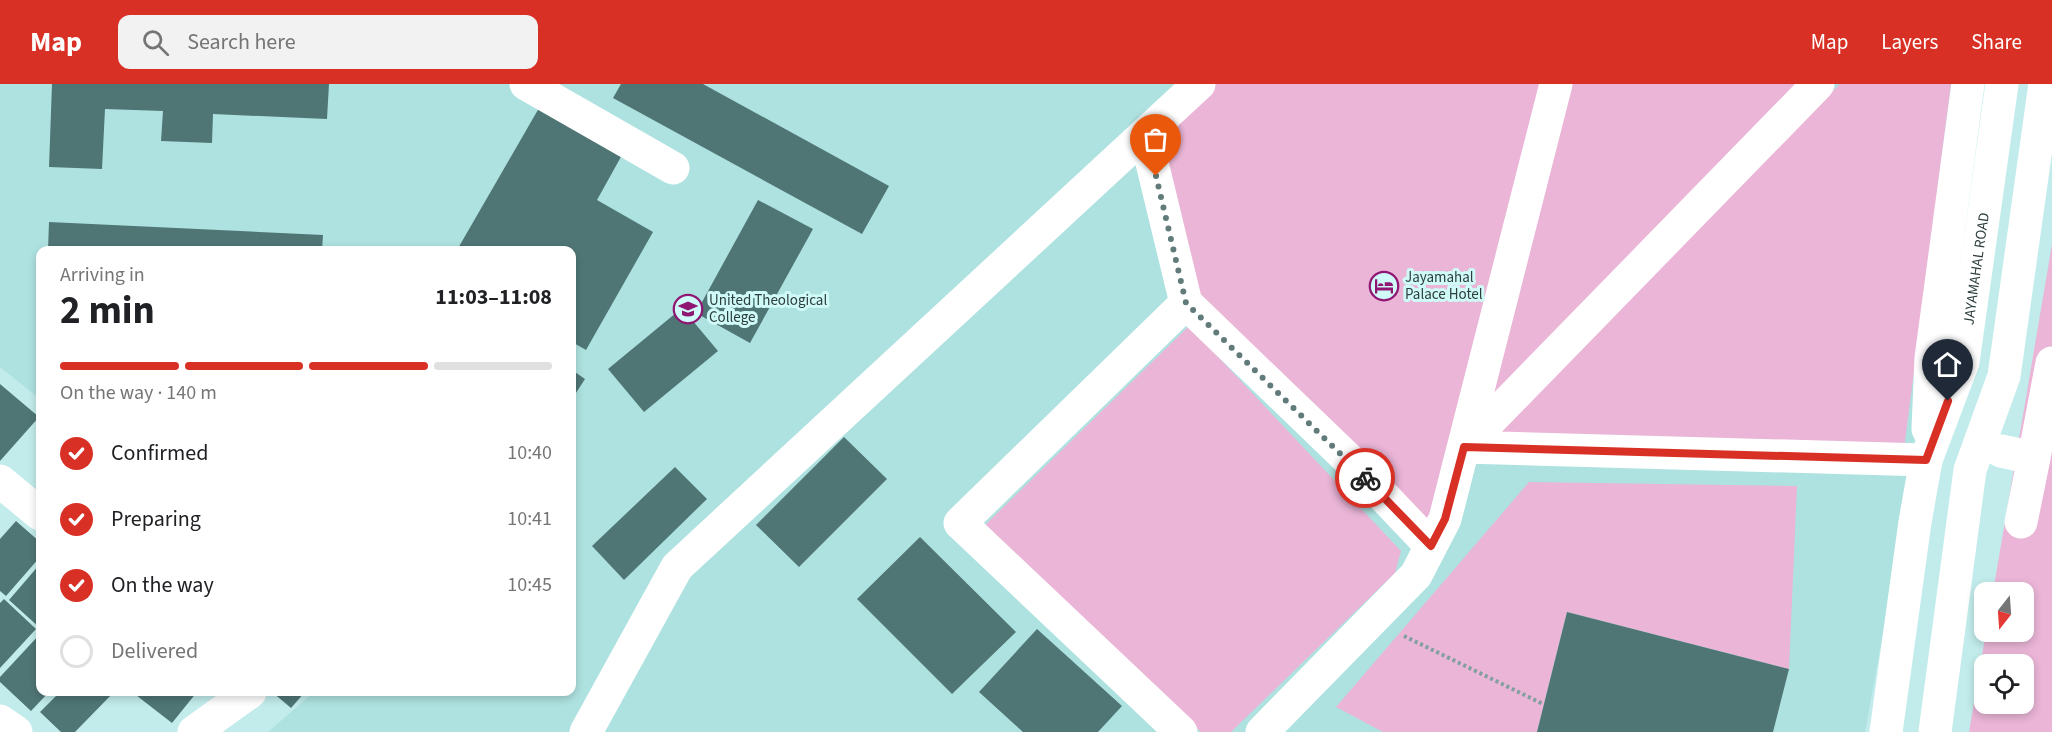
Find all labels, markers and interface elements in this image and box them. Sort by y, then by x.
search box [118,15,538,69]
text: Map [30,22,82,62]
icon: search [139,26,172,59]
text: Search here [187,26,296,58]
text: Map [1811,27,1848,57]
text: Layers [1881,27,1938,57]
text: Share [1971,27,2022,57]
pin [1130,114,1181,176]
icon: bag [1139,123,1172,156]
street label: JAYAMAHAL ROAD [1958,211,1994,326]
text: Arriving in [60,261,145,289]
place label: Jayamahal Palace Hotel [1405,267,1483,305]
hotel icon: Jayamahal Palace Hotel [1368,270,1400,302]
text: 11:03–11:08 [435,281,552,313]
text: 2 min [60,283,155,339]
place label: United Theological College [709,290,827,328]
school or university icon: United Theological College [672,293,704,325]
pin [1922,339,1973,401]
icon: home [1931,348,1964,381]
text: On the way · 140 m [60,379,217,407]
icon: check [60,437,93,470]
text: Confirmed [111,437,208,469]
text: 10:40 [507,439,552,467]
courier [1335,448,1395,508]
icon: bike [1349,462,1382,495]
icon: check [60,503,93,536]
text: Preparing [111,503,201,535]
text: 10:41 [507,505,552,533]
icon: check [60,569,93,602]
text: On the way [111,569,214,601]
text: 10:45 [507,571,552,599]
north arrow [1974,582,2034,642]
map controls [1974,582,2034,714]
text: Delivered [111,635,198,667]
button: locate [1974,654,2034,714]

